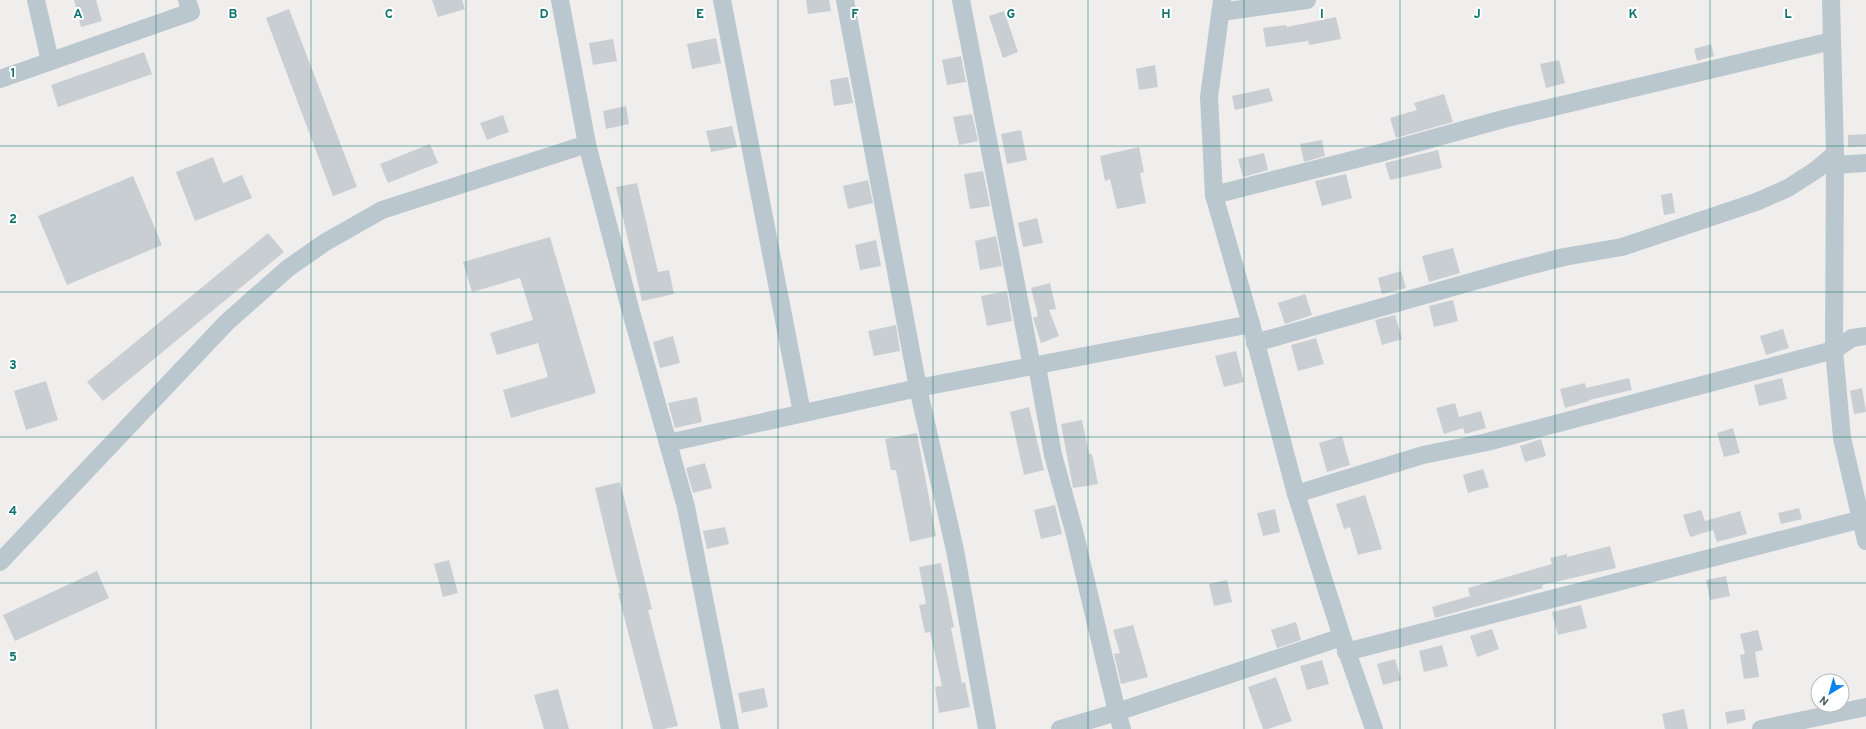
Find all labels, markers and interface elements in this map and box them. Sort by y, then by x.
text: A [73,7,83,23]
text: B [229,7,238,23]
text: C [385,7,393,23]
text: D [539,7,549,23]
text: E [696,7,704,23]
text: F [851,7,859,23]
text: G [1007,7,1016,23]
text: H [1161,7,1171,23]
text: I [1320,7,1324,23]
text: J [1473,7,1481,23]
text: K [1628,7,1638,23]
text: L [1784,7,1792,23]
text: 1 [10,66,16,82]
text: 2 [9,212,17,228]
text: 3 [9,358,17,374]
text: 4 [9,504,17,520]
text: 5 [9,650,17,666]
north arrow [1810,673,1850,713]
text: N [1817,692,1832,708]

